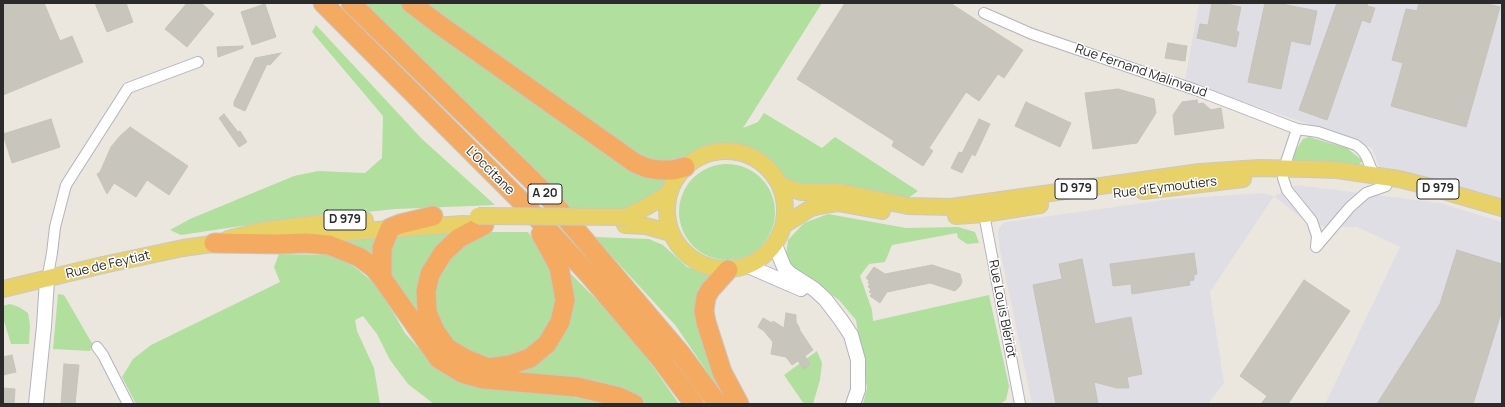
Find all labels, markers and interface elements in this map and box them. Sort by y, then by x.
street label: Rue Fernand Malinvaud [1073,41,1209,101]
street label: L'Occitane [463,144,517,198]
street label: Rue d'Eymoutiers [1112,174,1218,202]
road number: D 979 [1055,179,1097,199]
road number: D 979 [1417,179,1459,199]
road number: A 20 [528,184,562,204]
road number: D 979 [324,210,366,230]
street label: Rue de Feytiat [64,248,152,282]
street label: Rue Louis Blériot [985,259,1019,359]

